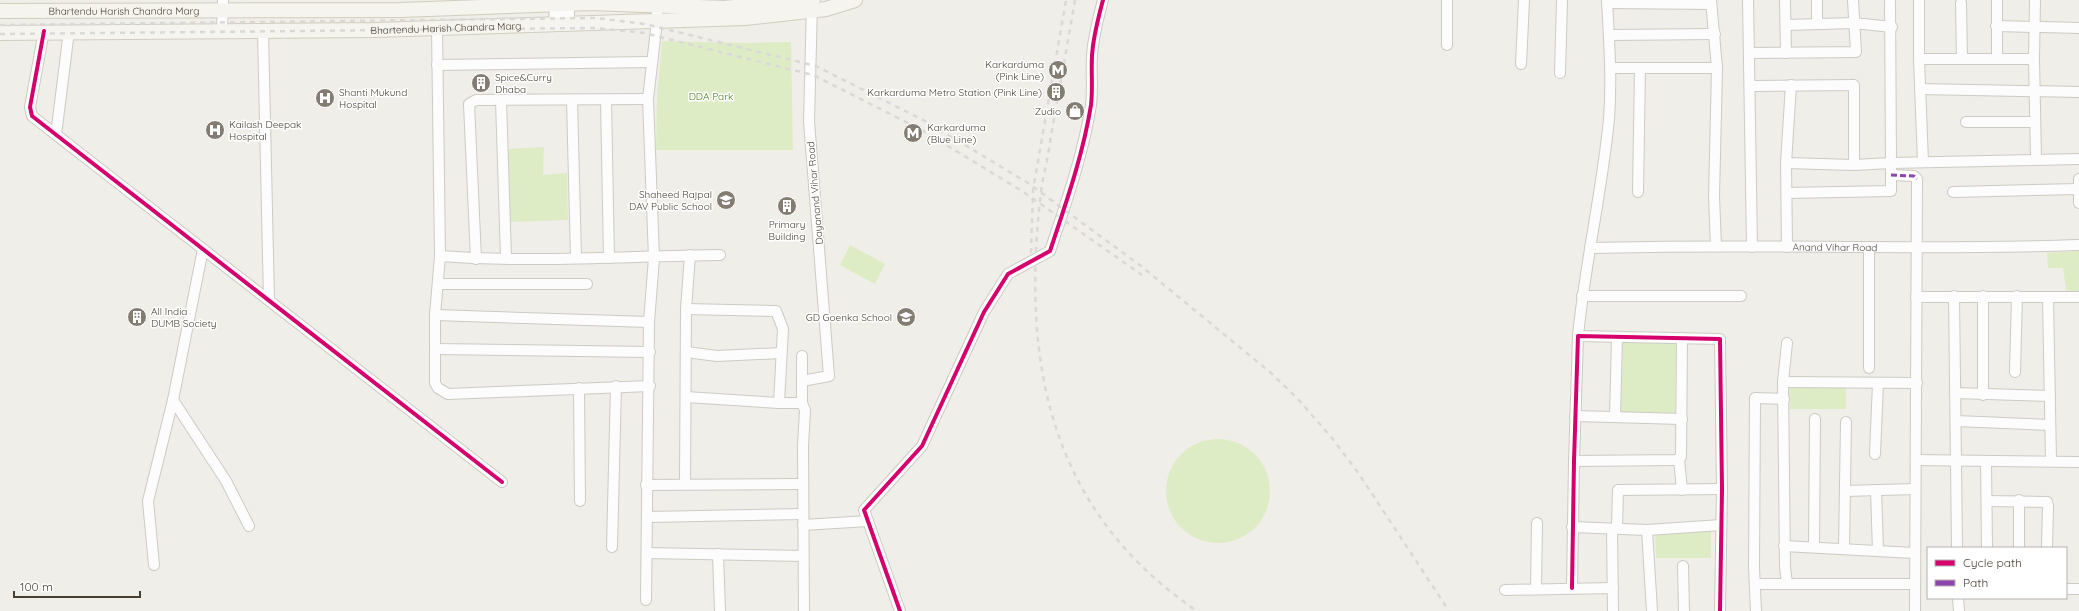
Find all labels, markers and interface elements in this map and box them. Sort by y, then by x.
street label: Bhartendu Harish Chandra Marg [49,4,199,17]
street label: Bhartendu Harish Chandra Marg [370,19,522,37]
place label: Karkarduma (Pink Line) [985,58,1044,83]
metro station icon: Karkarduma (Pink Line) [1047,59,1069,81]
place label: Spice&Curry Dhaba [495,71,552,96]
building icon: Spice&Curry Dhaba [470,72,492,94]
building icon: Karkarduma Metro Station (Pink Line) [1045,81,1067,103]
place label: Shanti Mukund Hospital [339,86,407,111]
place label: Karkarduma Metro Station (Pink Line) [867,86,1042,99]
hospital icon: Shanti Mukund Hospital [314,87,336,109]
park label: DDA Park [689,90,733,103]
shop icon: Zudio [1064,100,1086,122]
place label: Zudio [1035,105,1061,118]
place label: Kailash Deepak Hospital [229,118,301,143]
hospital icon: Kailash Deepak Hospital [204,119,226,141]
place label: Karkarduma (Blue Line) [927,121,986,146]
metro station icon: Karkarduma (Blue Line) [902,122,924,144]
street label: Dayanand Vihar Road [804,141,826,245]
place label: Shaheed Rajpal DAV Public School [629,188,712,213]
school or university icon: Shaheed Rajpal DAV Public School [715,189,737,211]
building icon: Primary Building [776,195,798,217]
place label: Primary Building [769,218,805,243]
street label: Anand Vihar Road [1792,240,1877,254]
place label: All India DUMB Society [151,305,217,330]
building icon: All India DUMB Society [126,306,148,328]
school or university icon: GD Goenka School [895,306,917,328]
place label: GD Goenka School [806,311,892,324]
legend [1927,547,2067,599]
text: Cycle path [1963,555,2022,570]
scale bar [14,573,140,599]
text: Path [1963,575,1988,590]
text: 100 m [20,579,53,594]

